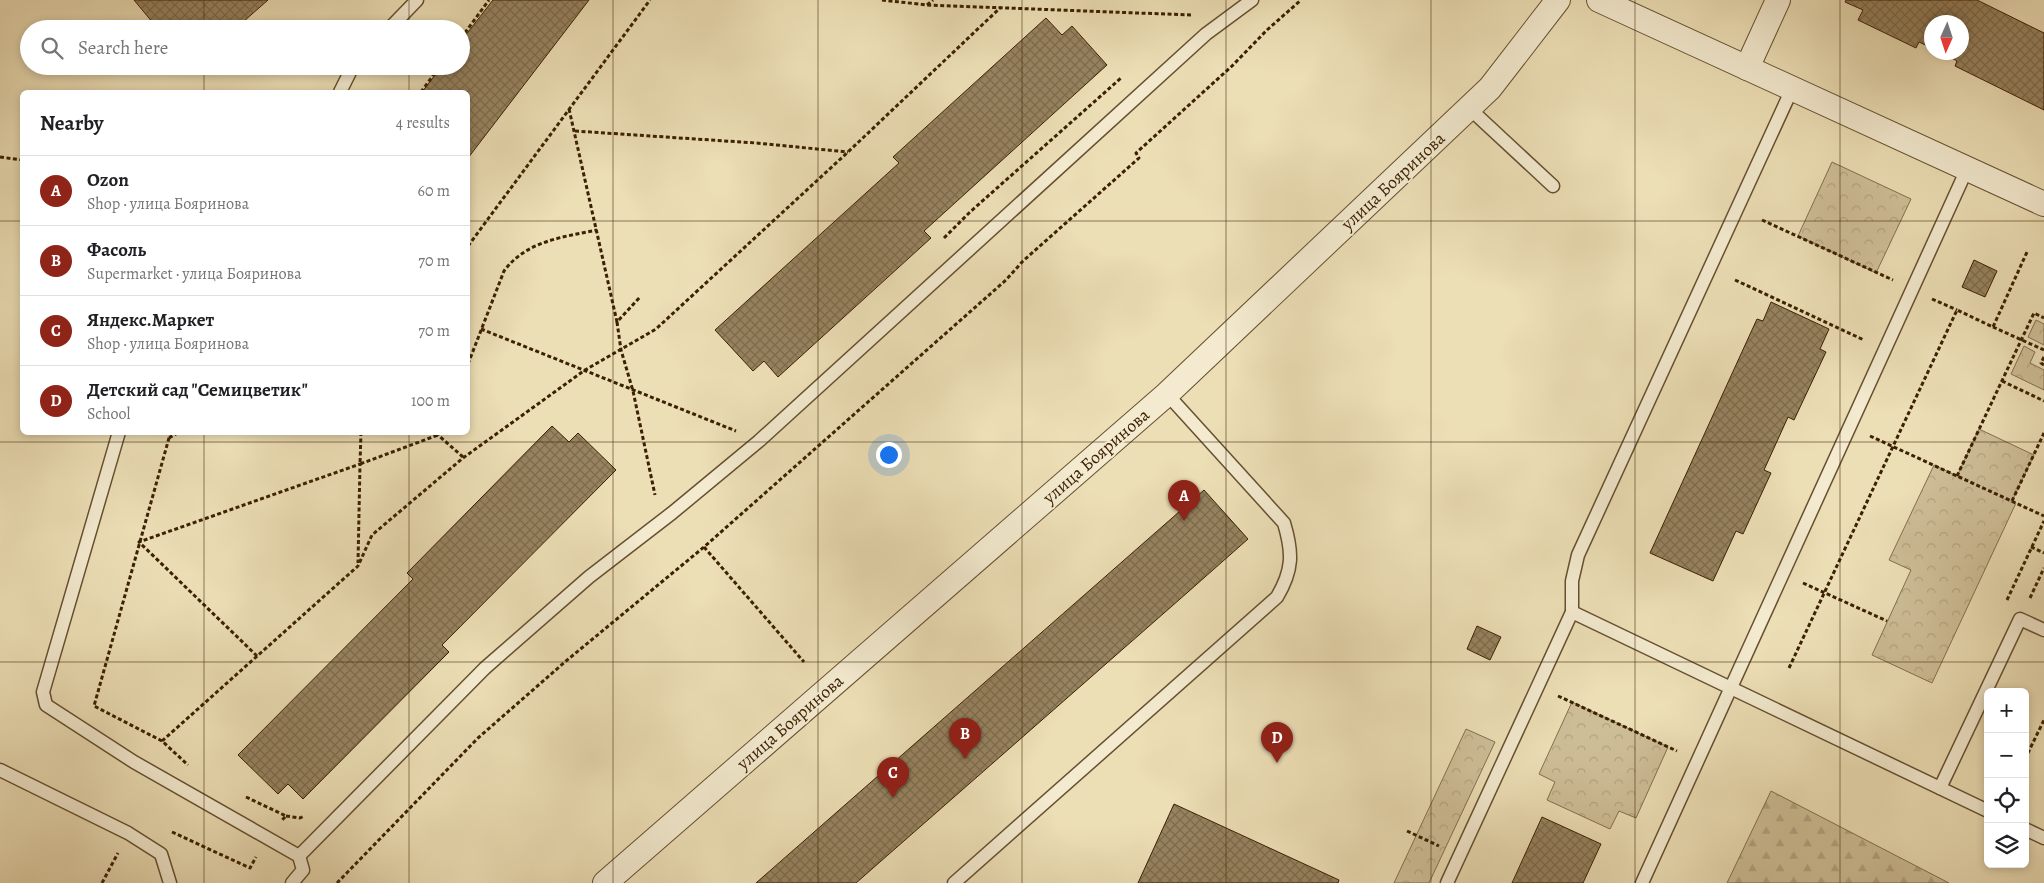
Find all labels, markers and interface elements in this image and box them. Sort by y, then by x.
north arrow [1924,15,1969,60]
search box [20,20,470,75]
icon: search [38,34,66,62]
text: Search here [78,35,168,61]
text: Nearby [40,109,103,137]
text: 4 results [396,112,450,134]
street label: улица Бояринова [1335,126,1451,236]
text: Ozon [87,167,129,193]
text: A [51,180,61,202]
text: 60 m [418,180,450,202]
text: Shop · улица Бояринова [87,193,249,215]
text: Фасоль [87,237,146,263]
text: B [51,250,61,272]
text: 70 m [418,250,450,272]
text: Supermarket · улица Бояринова [87,263,302,285]
text: Яндекс.Маркет [87,307,214,333]
text: C [51,320,61,342]
text: 70 m [418,320,450,342]
text: Shop · улица Бояринова [87,333,249,355]
text: Детский сад "Семицветик" [87,377,308,403]
text: D [50,390,62,412]
text: 100 m [411,390,450,412]
street label: улица Бояринова [1037,402,1155,510]
text: School [87,403,130,425]
your location [876,442,902,468]
pin: A [1168,480,1200,521]
street label: улица Бояринова [731,668,849,776]
map controls [1984,688,2029,868]
button: + [1984,688,2029,733]
pin: B [949,718,981,759]
pin: D [1261,722,1293,763]
button: − [1984,733,2029,778]
pin: C [877,757,909,798]
button: locate [1984,778,2029,823]
button: layers [1984,823,2029,868]

